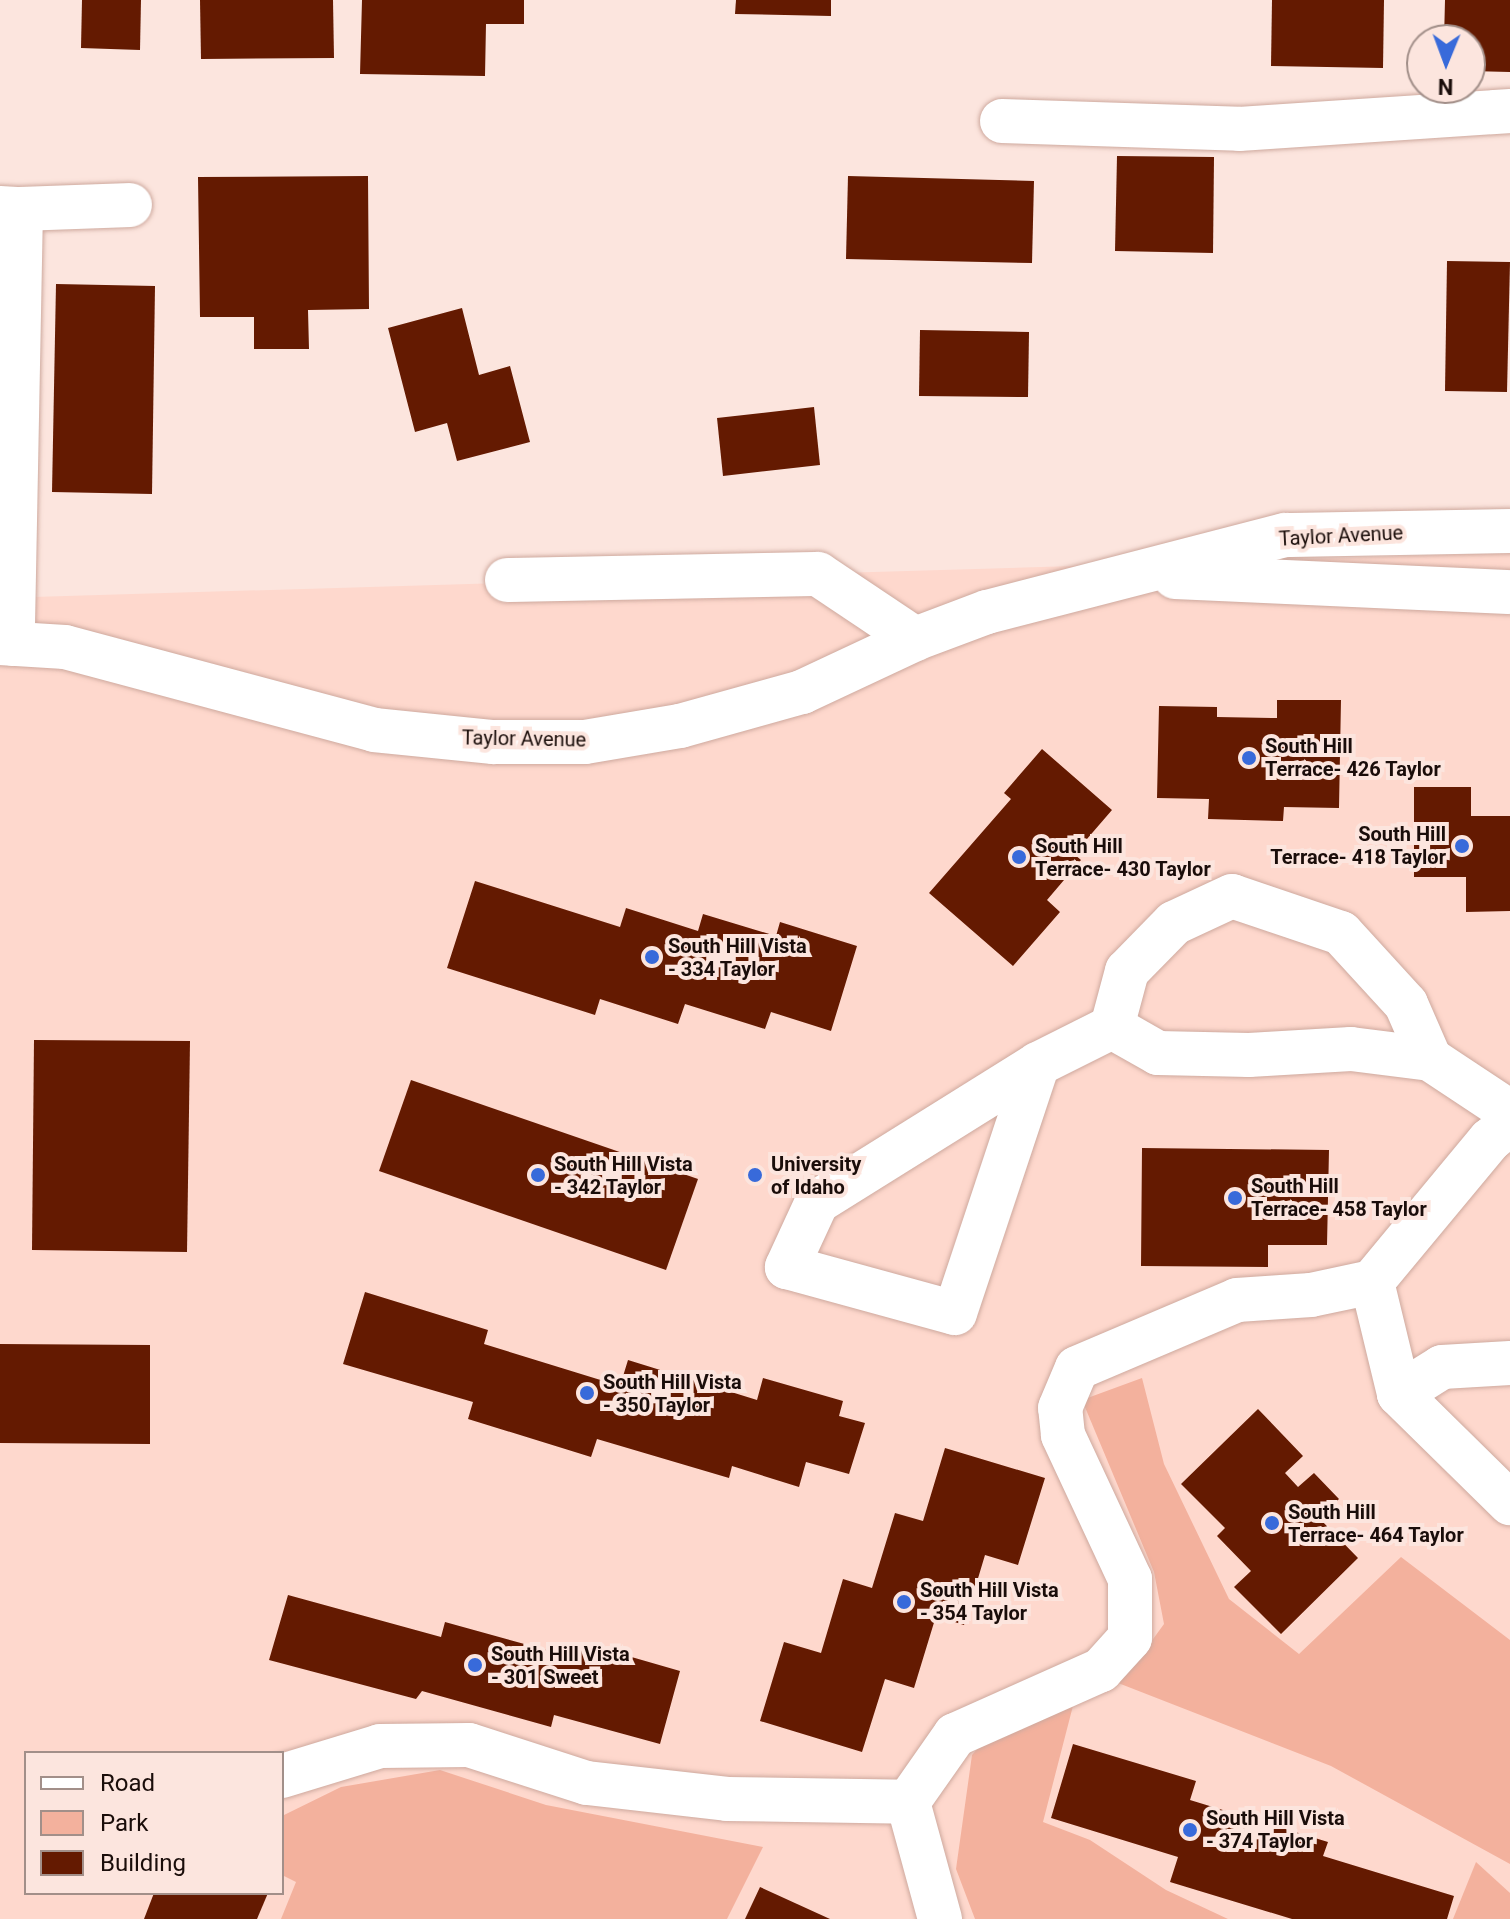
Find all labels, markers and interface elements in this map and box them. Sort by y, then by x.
north arrow [1406,24,1486,104]
text: N [1438,74,1454,99]
street label: Taylor Avenue [1278,521,1404,551]
street label: Taylor Avenue [462,726,586,752]
place label: South Hill Terrace- 426 Taylor [1265,734,1441,781]
marker: South Hill Terrace- 426 Taylor [1240,749,1258,767]
place label: South Hill Terrace- 418 Taylor [1270,822,1446,869]
place label: South Hill Terrace- 430 Taylor [1035,834,1211,881]
marker: South Hill Terrace- 418 Taylor [1453,837,1471,855]
marker: South Hill Terrace- 430 Taylor [1010,848,1028,866]
place label: South Hill Vista - 334 Taylor [668,934,807,981]
marker: South Hill Vista - 334 Taylor [643,948,661,966]
place label: South Hill Vista - 342 Taylor [554,1152,693,1199]
place label: University of Idaho [771,1152,861,1199]
marker: South Hill Vista - 342 Taylor [529,1166,547,1184]
marker: University of Idaho [746,1166,764,1184]
place label: South Hill Terrace- 458 Taylor [1251,1174,1427,1221]
marker: South Hill Terrace- 458 Taylor [1226,1189,1244,1207]
place label: South Hill Vista - 350 Taylor [603,1370,742,1417]
marker: South Hill Vista - 350 Taylor [578,1384,596,1402]
place label: South Hill Terrace- 464 Taylor [1288,1500,1464,1547]
marker: South Hill Terrace- 464 Taylor [1263,1514,1281,1532]
place label: South Hill Vista - 354 Taylor [920,1578,1059,1625]
marker: South Hill Vista - 354 Taylor [895,1593,913,1611]
place label: South Hill Vista - 301 Sweet [491,1642,630,1689]
marker: South Hill Vista - 301 Sweet [466,1656,484,1674]
legend [24,1751,284,1895]
text: Road [100,1769,155,1797]
place label: South Hill Vista - 374 Taylor [1206,1806,1345,1853]
text: Park [100,1809,148,1837]
marker: South Hill Vista - 374 Taylor [1181,1821,1199,1839]
text: Building [100,1849,186,1877]

